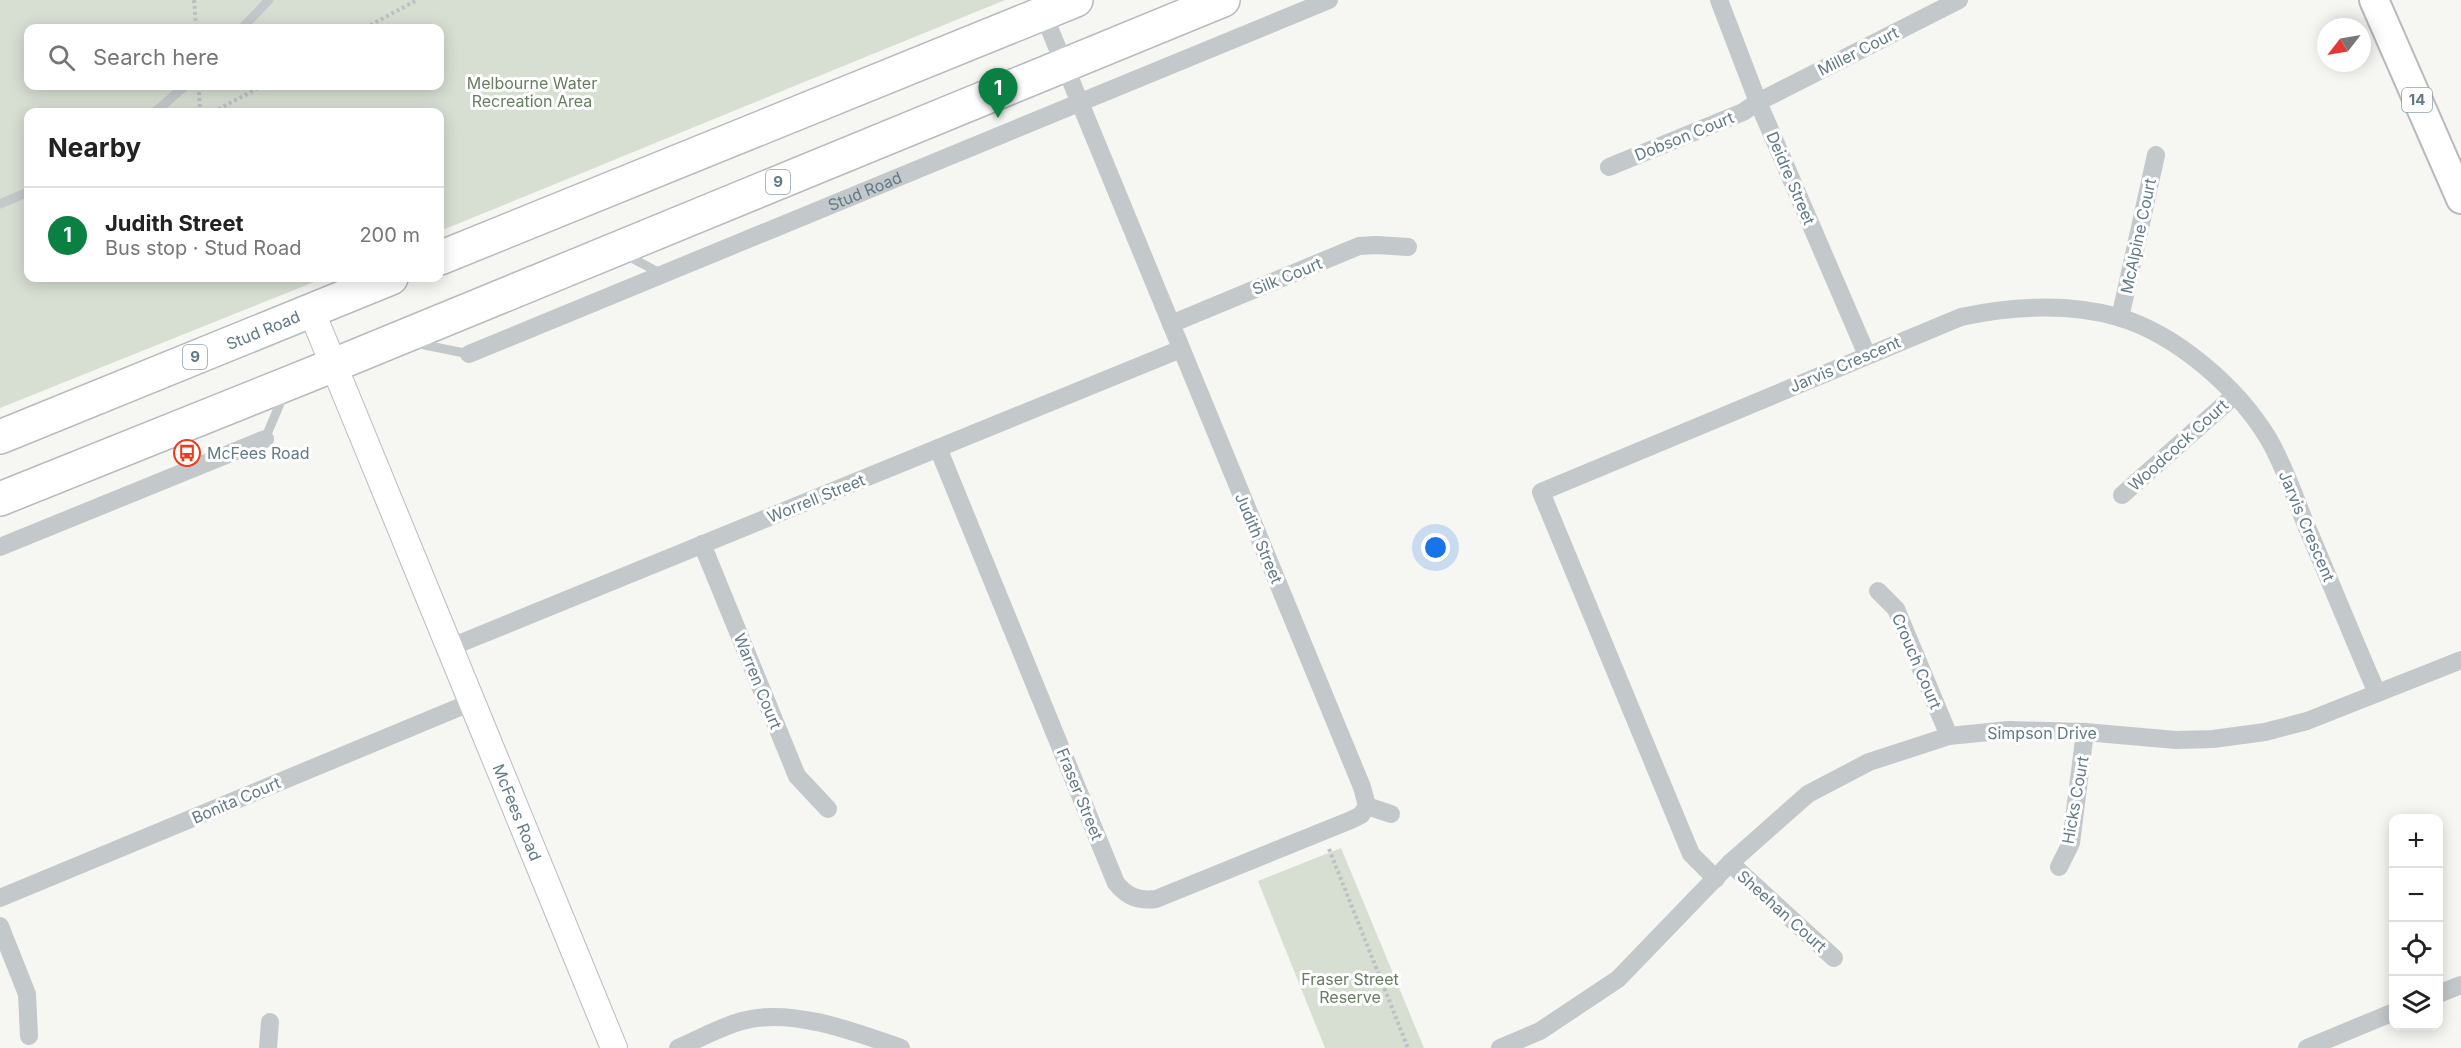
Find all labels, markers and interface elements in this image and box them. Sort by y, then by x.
north arrow [2317,18,2371,72]
street label: Miller Court [1814,22,1902,80]
search box [24,24,444,90]
icon: search [45,41,78,74]
text: Search here [93,44,219,70]
pin: 1 [978,68,1018,118]
park label: Melbourne Water Recreation Area [467,73,597,111]
road number: 14 [2402,88,2432,112]
street label: Dobson Court [1631,107,1737,165]
street label: Deidre Street [1762,128,1820,228]
text: Nearby [48,132,141,163]
street label: Stud Road [825,167,905,215]
road number: 9 [766,170,790,194]
street label: McAlpine Court [2116,177,2160,295]
text: Judith Street [105,210,244,236]
text: 1 [63,223,72,247]
text: 200 m [359,223,420,247]
text: Bus stop · Stud Road [105,236,302,260]
street label: Silk Court [1249,253,1325,299]
street label: Stud Road [223,306,303,354]
street label: Jarvis Crescent [1787,332,1903,396]
road number: 9 [183,345,207,369]
street label: Woodcock Court [2124,395,2232,495]
bus stop icon: McFees Road [172,438,202,468]
place label: McFees Road [207,443,310,463]
street label: Jarvis Crescent [2275,468,2339,584]
street label: Worrell Street [764,469,868,527]
street label: Judith Street [1231,490,1287,586]
your location [1421,533,1450,562]
street label: Crouch Court [1888,610,1946,712]
street label: Warren Court [730,630,786,732]
street label: Simpson Drive [1987,723,2097,743]
street label: Fraser Street [1052,745,1108,843]
street label: Hicks Court [2057,754,2093,846]
street label: McFees Road [488,761,546,864]
street label: Bonita Court [189,772,283,828]
map controls [2389,814,2443,1030]
button: + [2389,814,2443,868]
street label: Sheehan Court [1733,866,1831,956]
button: − [2389,868,2443,922]
button: locate [2389,922,2443,976]
park label: Fraser Street Reserve [1301,969,1399,1007]
button: layers [2389,976,2443,1030]

